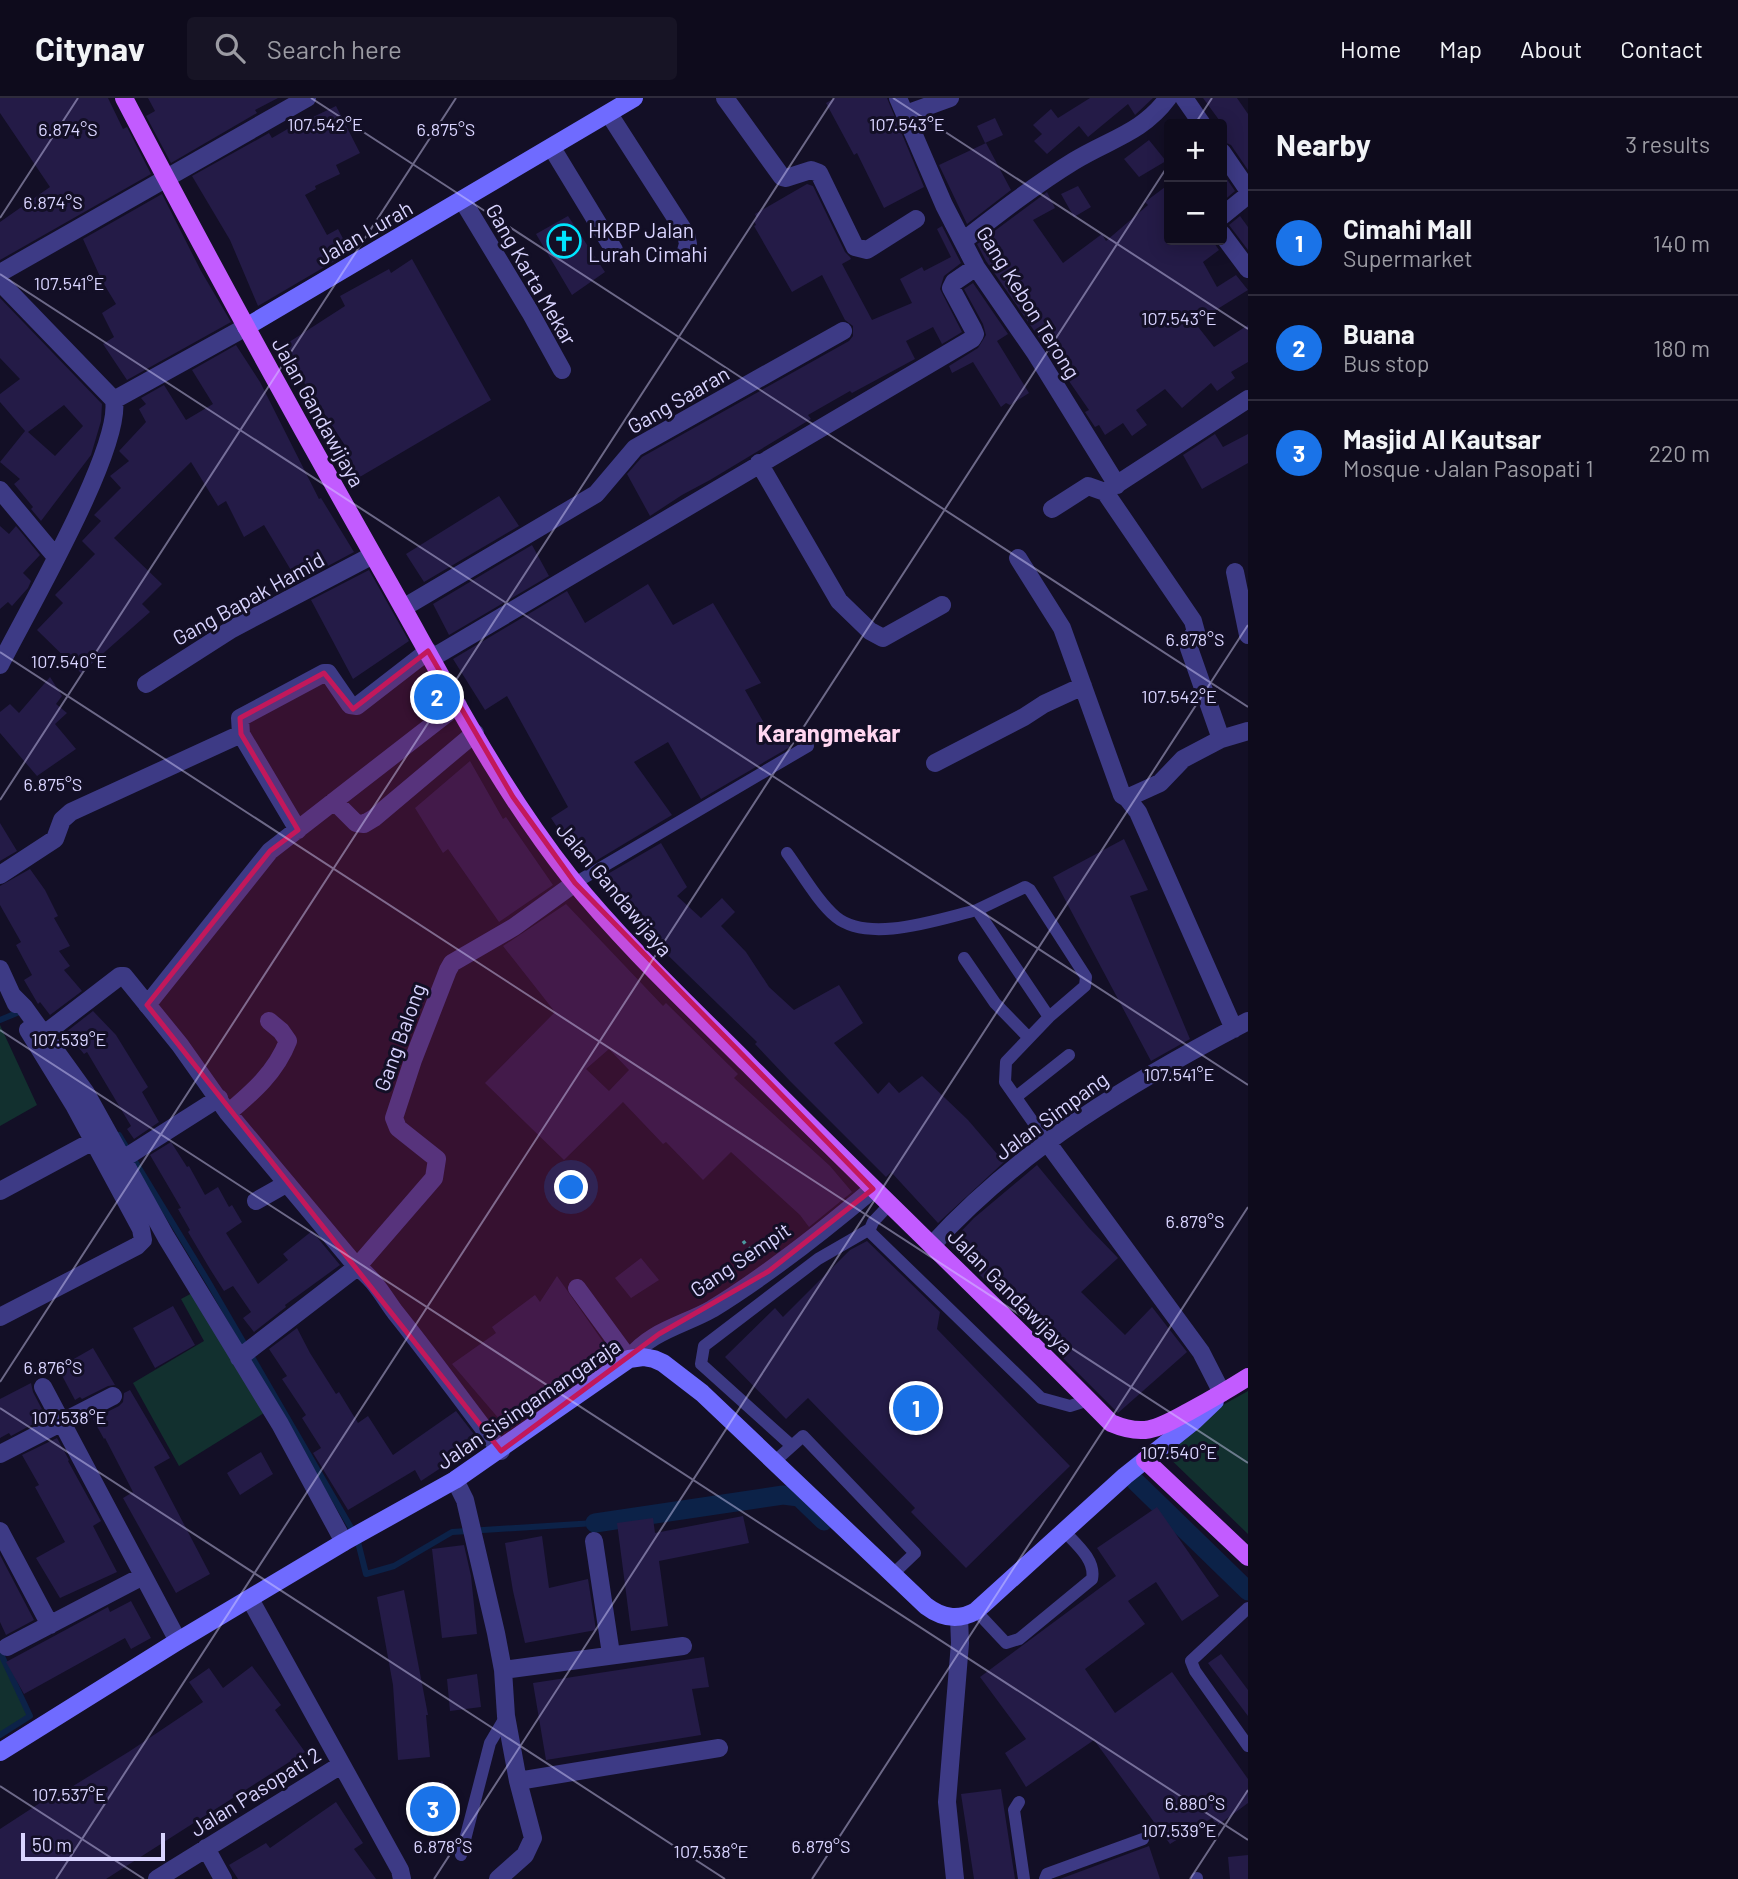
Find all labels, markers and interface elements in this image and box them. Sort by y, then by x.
search box [187,17,677,80]
text: Citynav [35,28,145,68]
icon: search [211,29,249,67]
text: Search here [267,33,402,64]
text: Home [1340,34,1401,63]
text: Map [1439,34,1482,63]
text: About [1520,34,1582,63]
text: Contact [1620,34,1703,63]
text: 107.542°E [287,113,363,135]
text: 107.543°E [869,113,945,135]
text: 6.874°S [38,118,98,140]
text: 6.875°S [417,118,475,140]
map controls [1164,119,1227,245]
button: + [1164,119,1227,182]
text: Nearby [1276,126,1371,162]
text: 3 results [1625,130,1710,158]
button: − [1164,182,1227,245]
text: 6.874°S [23,191,83,213]
street label: Jalan Lurah [312,194,416,270]
street label: Gang Karta Mekar [481,199,583,349]
text: Cimahi Mall [1343,213,1472,244]
place label: HKBP Jalan Lurah Cimahi [588,217,708,266]
street label: Gang Kebon Terong [972,221,1086,383]
church icon: HKBP Jalan Lurah Cimahi [545,222,583,260]
text: 1 [1295,229,1303,257]
text: 140 m [1653,229,1710,257]
text: Supermarket [1343,244,1473,272]
text: 107.541°E [34,272,104,294]
text: 107.543°E [1141,307,1217,329]
text: Buana [1343,318,1415,349]
street label: Jalan Gandawijaya [268,333,370,491]
text: 2 [1293,334,1305,362]
text: 180 m [1653,334,1710,362]
text: Bus stop [1343,349,1429,377]
street label: Gang Saaran [623,360,733,438]
text: Masjid Al Kautsar [1343,423,1541,454]
text: 3 [1293,439,1305,467]
text: 220 m [1649,439,1710,467]
text: Mosque · Jalan Pasopati 1 [1343,454,1594,482]
street label: Gang Bapak Hamid [168,546,328,650]
text: 6.878°S [1166,628,1224,650]
text: 107.540°E [31,650,107,672]
pin: 2 [414,671,460,723]
text: 107.542°E [1141,685,1217,707]
district label: Karangmekar [757,718,901,747]
text: 6.875°S [24,773,82,795]
street label: Jalan Gandawijaya [552,817,678,961]
street label: Gang Balong [368,980,430,1094]
text: 107.539°E [32,1028,106,1050]
text: 107.541°E [1144,1063,1214,1085]
street label: Jalan Simpang [990,1066,1112,1164]
your location [554,1170,588,1204]
text: 6.879°S [1166,1210,1224,1232]
street label: Gang Sempit [685,1216,795,1302]
street label: Jalan Gandawijaya [943,1223,1079,1359]
street label: Jalan Sisingamangaraja [432,1332,624,1474]
text: 6.876°S [24,1356,82,1378]
pin: 1 [893,1382,939,1434]
text: 107.538°E [32,1406,106,1428]
text: 107.540°E [1141,1441,1217,1463]
street label: Jalan Pasopati 2 [185,1741,325,1841]
text: 107.537°E [32,1783,106,1805]
pin: 3 [410,1783,456,1835]
text: 6.880°S [1165,1792,1225,1814]
text: 107.539°E [1142,1819,1216,1841]
scale bar [21,1830,164,1862]
text: 50 m [32,1833,72,1856]
text: 6.878°S [414,1835,472,1857]
text: 6.879°S [792,1835,850,1857]
text: 107.538°E [674,1840,748,1862]

